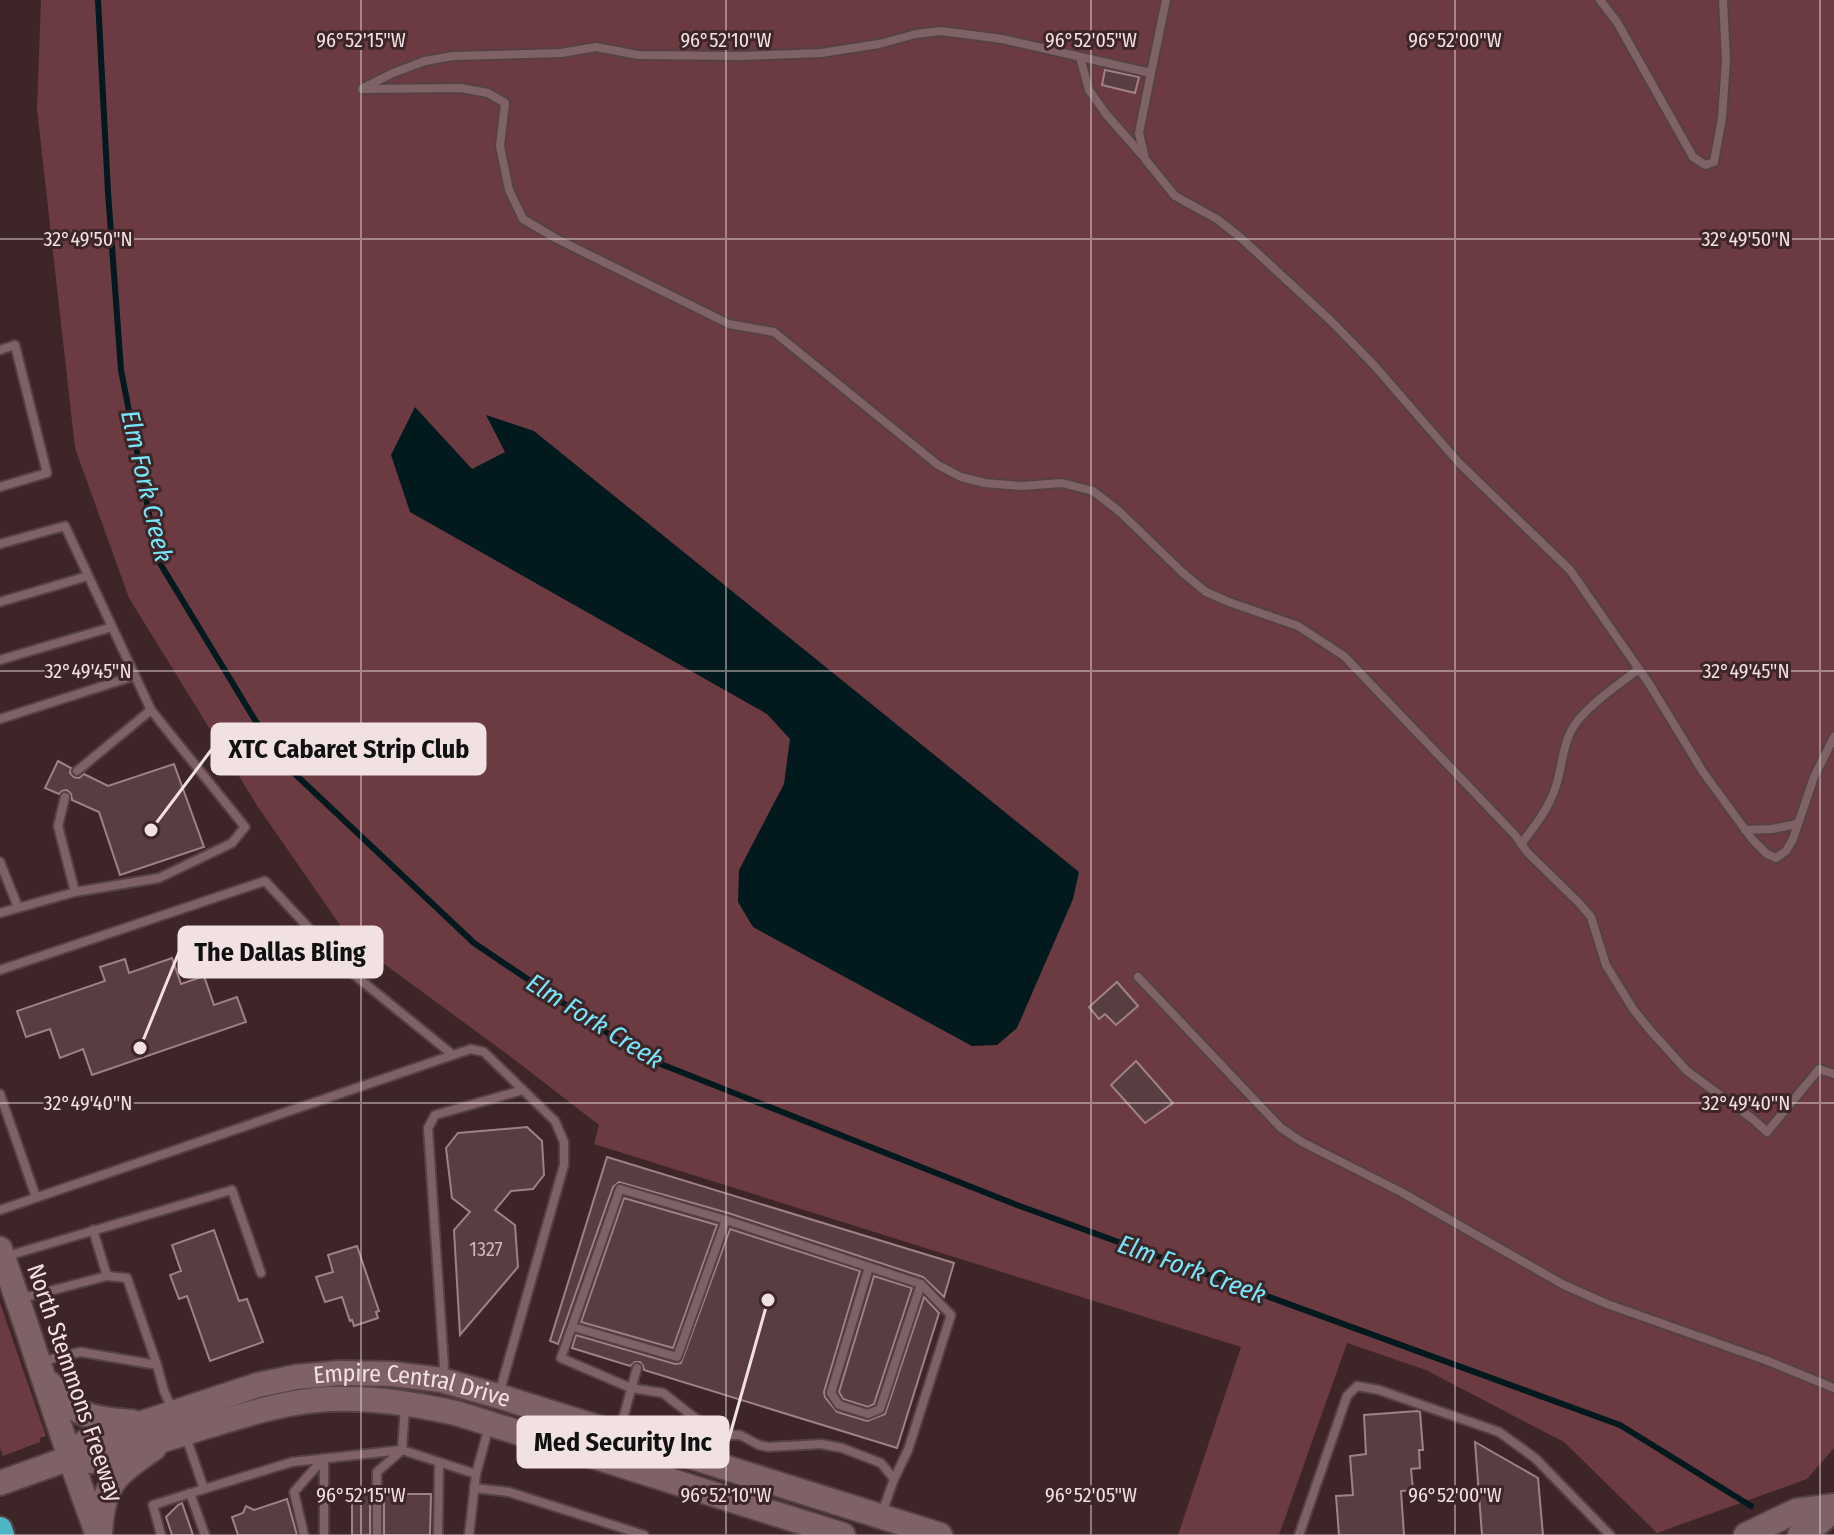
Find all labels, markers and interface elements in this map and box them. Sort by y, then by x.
text: 96°52'15"W [316,28,406,52]
text: 96°52'10"W [680,28,772,52]
text: 96°52'05"W [1045,28,1137,52]
text: 96°52'00"W [1408,28,1502,52]
text: 32°49'50"N [43,227,133,251]
text: 32°49'50"N [1701,227,1791,251]
water label: Elm Fork Creek [114,407,179,565]
text: 32°49'45"N [44,659,132,683]
text: 32°49'45"N [1702,659,1790,683]
callout: XTC Cabaret Strip Club [212,724,485,774]
text: XTC Cabaret Strip Club [228,734,469,765]
callout: The Dallas Bling [179,927,382,977]
text: The Dallas Bling [194,937,366,968]
water label: Elm Fork Creek [521,967,669,1076]
text: 32°49'40"N [44,1091,132,1115]
text: 32°49'40"N [1702,1091,1790,1115]
water label: Elm Fork Creek [1114,1228,1270,1311]
house number: 1327 [469,1237,503,1261]
street label: North Stemmons Freeway [21,1260,129,1506]
street label: Empire Central Drive [312,1359,514,1413]
callout: Med Security Inc [518,1417,728,1467]
text: Med Security Inc [534,1427,713,1458]
text: 96°52'15"W [316,1483,406,1507]
text: 96°52'10"W [680,1483,772,1507]
text: 96°52'05"W [1045,1483,1137,1507]
text: 96°52'00"W [1408,1483,1502,1507]

